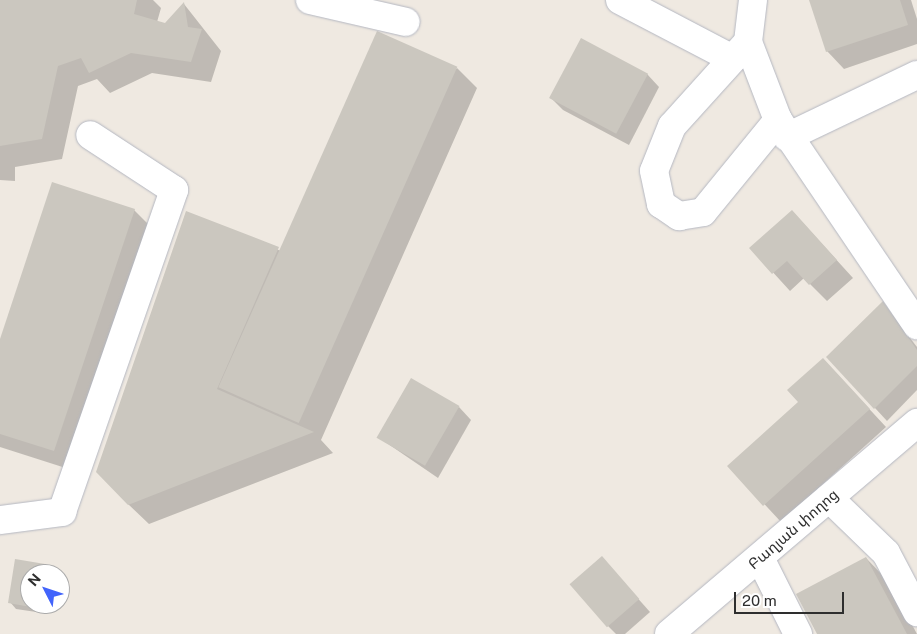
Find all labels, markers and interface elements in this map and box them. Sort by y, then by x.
street label: Բաղյան փողոց [744,485,842,573]
north arrow [20,564,70,614]
text: N [25,570,44,589]
scale bar [737,582,847,614]
text: 20 m [742,592,777,609]

